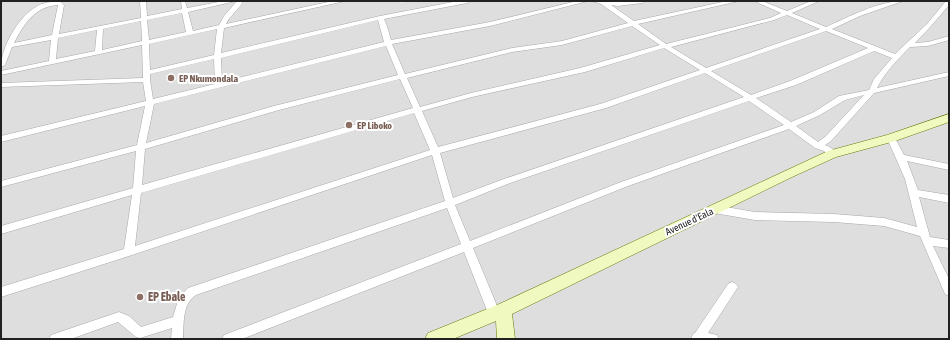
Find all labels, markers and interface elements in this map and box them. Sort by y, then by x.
marker: EP Nkumondala [166,73,176,83]
place label: EP Nkumondala [179,73,238,84]
marker: EP Liboko [344,120,354,130]
place label: EP Liboko [357,120,392,131]
street label: Avenue d'Eala [663,205,715,237]
place label: EP Ebale [148,290,186,304]
marker: EP Ebale [135,292,145,302]

